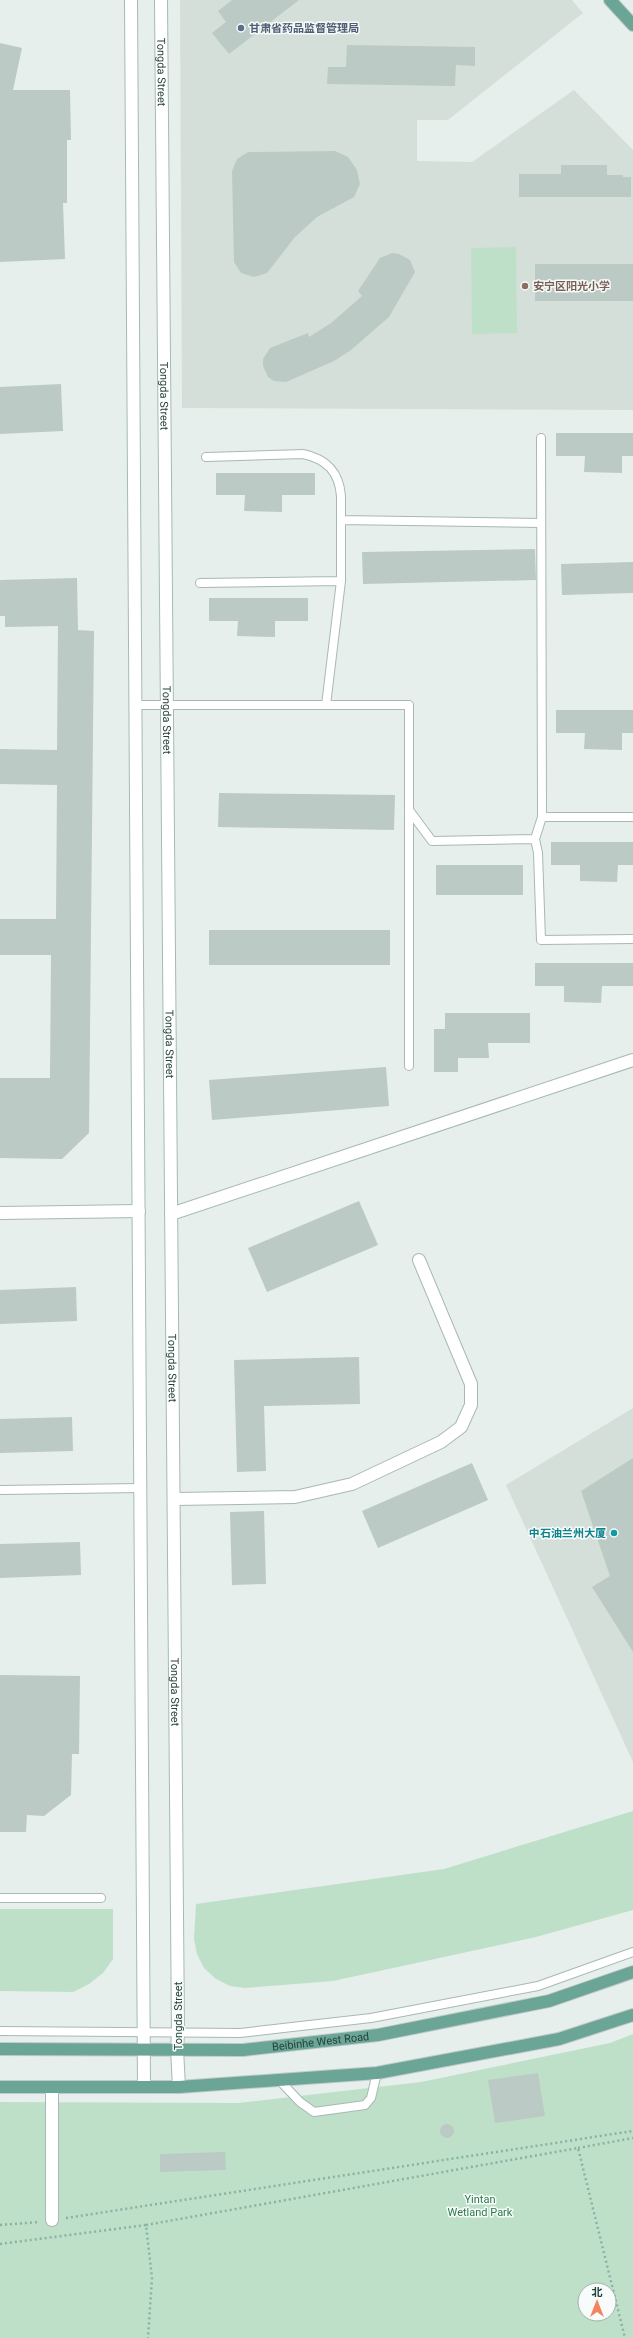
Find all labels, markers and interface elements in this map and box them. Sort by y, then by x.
place label: 甘肃省药品监督管理局 [249,22,359,35]
marker: 甘肃省药品监督管理局 [236,23,246,33]
street label: Tongda Street [155,38,168,107]
place label: 安宁区阳光小学 [533,280,610,293]
marker: 安宁区阳光小学 [520,281,530,291]
street label: Tongda Street [158,362,171,431]
street label: Tongda Street [160,686,174,755]
street label: Tongda Street [163,1010,177,1079]
street label: Tongda Street [166,1334,179,1403]
place label: 中石油兰州大厦 [529,1527,606,1540]
marker: 中石油兰州大厦 [609,1528,619,1538]
street label: Tongda Street [168,1658,182,1727]
street label: Tongda Street [172,1981,185,2050]
street label: Beibinhe West Road [271,2030,370,2053]
park label: Yintan Wetland Park [448,2193,513,2219]
north arrow [577,2282,617,2322]
text: 北 [592,2286,603,2299]

